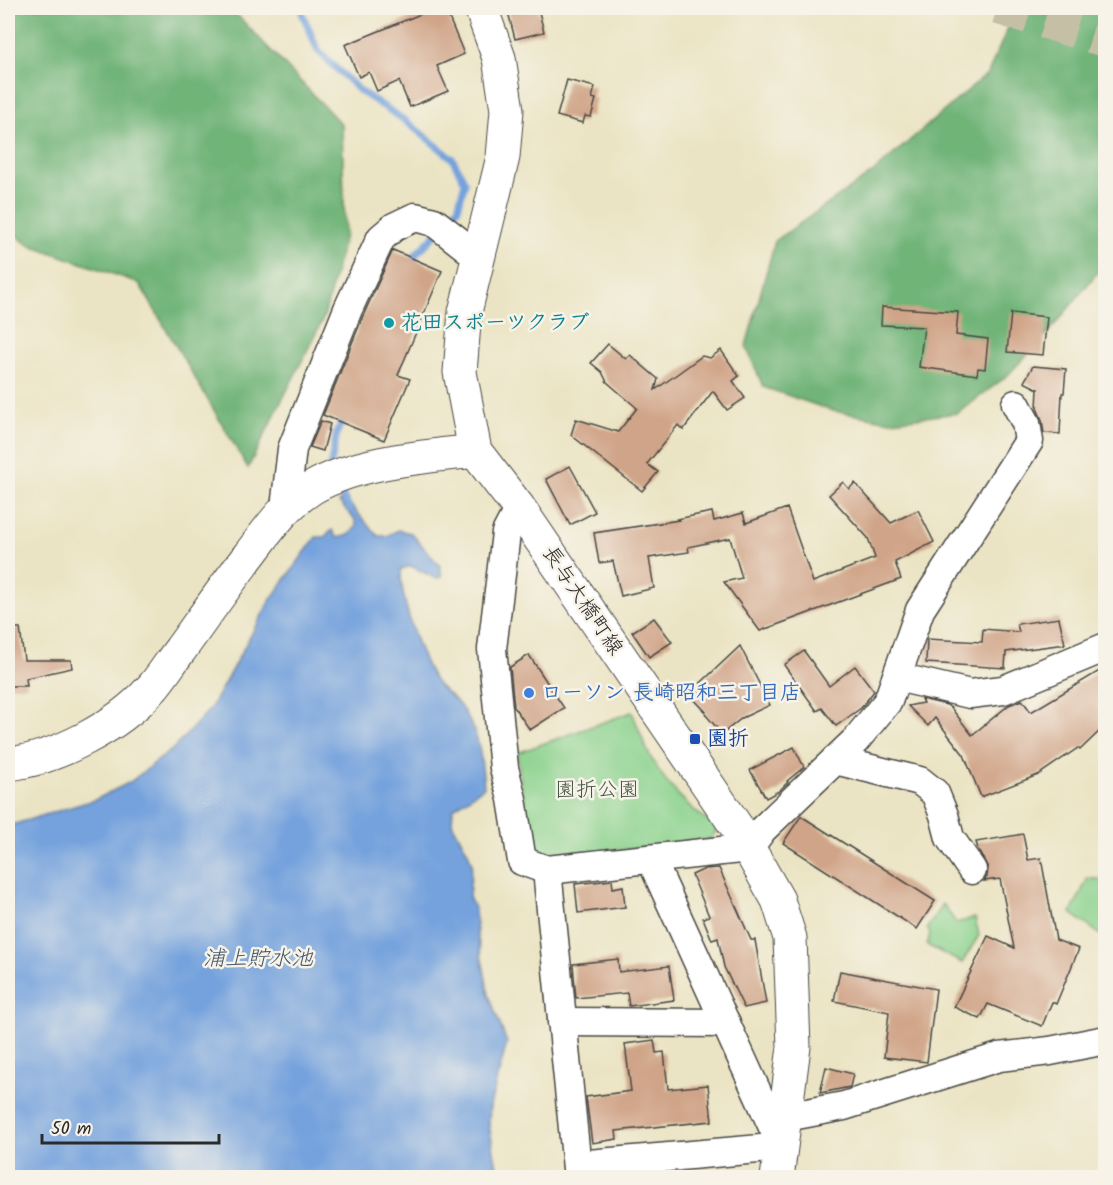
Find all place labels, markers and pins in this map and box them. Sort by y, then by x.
place label: 花田スポーツクラブ [401,307,590,340]
marker: 花田スポーツクラブ [382,316,396,330]
place label: ローソン 長崎昭和三丁目店 [541,677,801,710]
marker: ローソン 長崎昭和三丁目店 [522,686,536,700]
place label: 園折 [707,723,749,756]
marker: 園折 [688,732,702,746]

